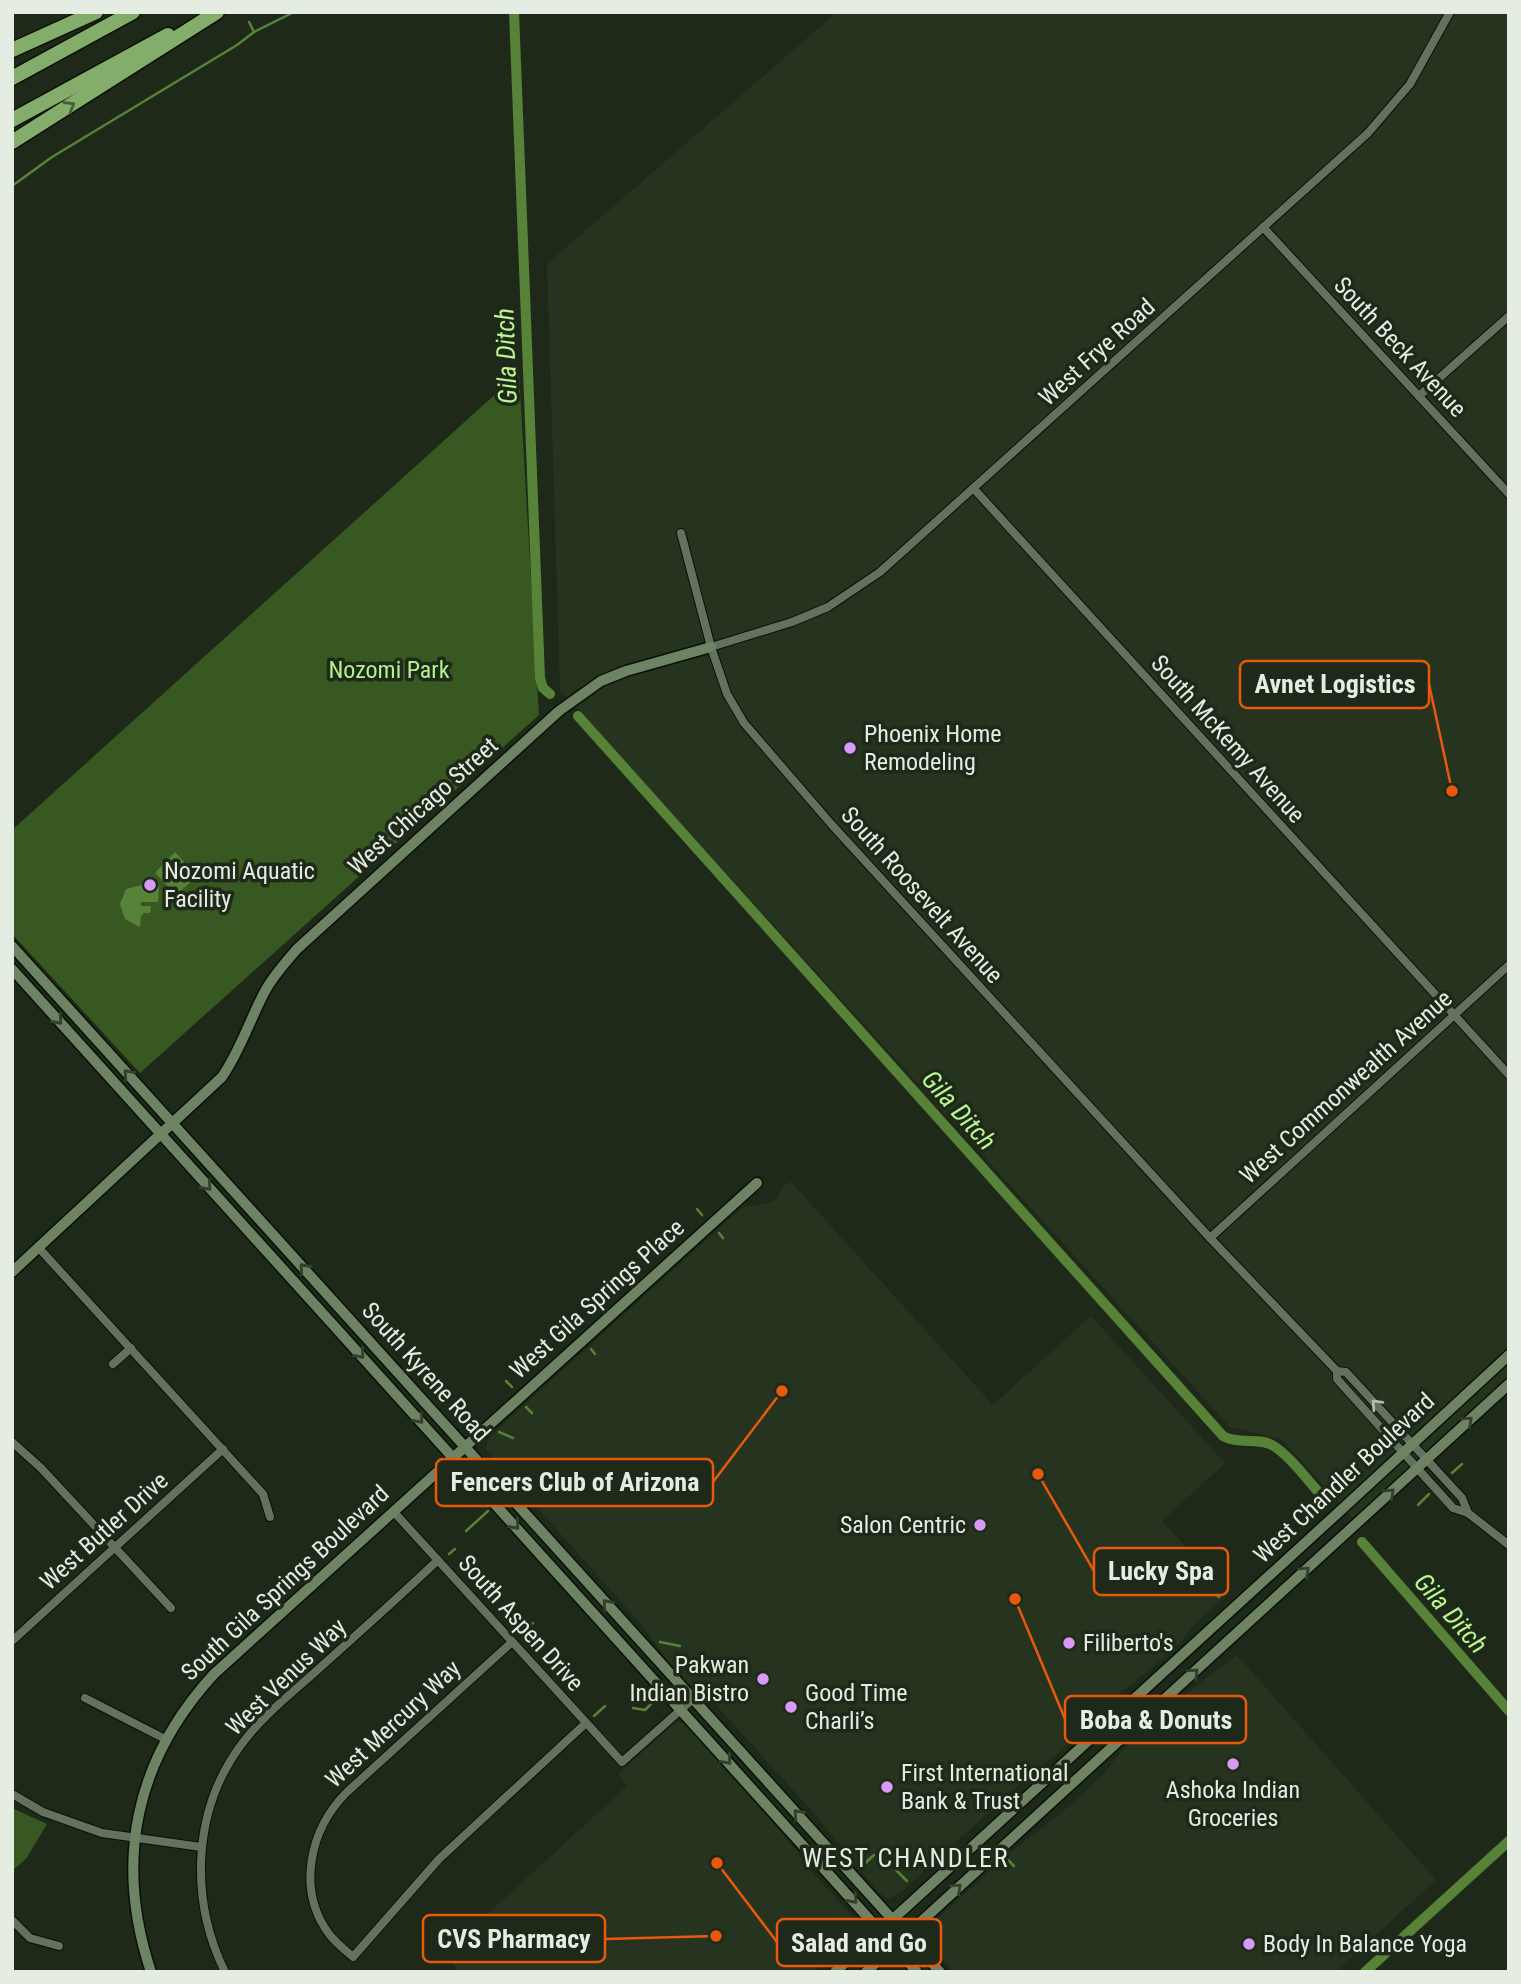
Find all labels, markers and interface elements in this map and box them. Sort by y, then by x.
one-way arrow [63,101,76,114]
street label: South Beck Avenue [1328,271,1472,423]
street label: West Frye Road [1033,293,1161,411]
water label: Gila Ditch [489,308,523,404]
street label: South McKemy Avenue [1145,649,1311,829]
park label: Nozomi Park [328,656,450,684]
callout: Avnet Logistics [1240,661,1429,708]
text: Avnet Logistics [1255,669,1415,699]
place label: Phoenix Home Remodeling [864,720,1002,776]
street label: West Chicago Street [342,731,504,881]
marker: Phoenix Home Remodeling [842,740,858,756]
street label: South Roosevelt Avenue [835,801,1009,989]
place label: Nozomi Aquatic Facility [164,857,315,913]
marker: Nozomi Aquatic Facility [142,877,158,893]
street label: West Commonwealth Avenue [1234,984,1458,1190]
one-way arrow [50,1012,62,1025]
water label: Gila Ditch [916,1064,1002,1156]
one-way arrow [124,1069,136,1082]
one-way arrow [198,1178,211,1191]
street label: West Gila Springs Place [504,1213,690,1385]
one-way arrow [299,1263,312,1276]
street label: South Kyrene Road [356,1297,496,1447]
one-way arrow [352,1346,364,1359]
street label: West Chandler Boulevard [1248,1387,1440,1569]
one-way arrow [1371,1399,1384,1412]
one-way arrow [411,1411,424,1424]
one-way arrow [1459,1417,1472,1429]
callout: Fencers Club of Arizona [436,1459,713,1506]
street label: West Butler Drive [34,1466,174,1596]
text: Fencers Club of Arizona [451,1467,699,1497]
street label: South Gila Springs Boulevard [175,1480,395,1686]
one-way arrow [1382,1488,1395,1501]
place label: Salon Centric [840,1511,966,1539]
one-way arrow [507,1517,519,1530]
marker: Salon Centric [972,1517,988,1533]
callout: Lucky Spa [1094,1548,1228,1595]
street label: South Aspen Drive [453,1549,589,1697]
text: Lucky Spa [1108,1556,1214,1586]
one-way arrow [1297,1567,1310,1579]
water label: Gila Ditch [1408,1567,1494,1659]
one-way arrow [603,1599,615,1612]
street label: West Venus Way [220,1613,352,1741]
place label: Filiberto's [1083,1629,1174,1657]
marker: Filiberto's [1061,1635,1077,1651]
place label: Pakwan Indian Bistro [630,1651,749,1707]
street label: West Mercury Way [320,1654,466,1794]
one-way arrow [1186,1669,1199,1681]
marker: Pakwan Indian Bistro [755,1671,771,1687]
place label: Good Time Charli’s [805,1679,908,1735]
callout: Boba & Donuts [1065,1696,1246,1743]
marker: Good Time Charli’s [783,1699,799,1715]
text: Boba & Donuts [1080,1705,1232,1735]
one-way arrow [718,1751,731,1764]
marker: Ashoka Indian Groceries [1225,1756,1241,1772]
place label: First International Bank & Trust [901,1759,1069,1815]
place label: Ashoka Indian Groceries [1166,1776,1300,1832]
marker: First International Bank & Trust [879,1779,895,1795]
one-way arrow [793,1809,806,1822]
district label: WEST CHANDLER [802,1843,1010,1873]
one-way arrow [949,1884,962,1897]
one-way arrow [844,1890,857,1903]
callout: CVS Pharmacy [423,1915,605,1962]
callout: Salad and Go [777,1919,941,1966]
text: CVS Pharmacy [437,1924,591,1954]
text: Salad and Go [791,1928,927,1958]
place label: Body In Balance Yoga [1263,1930,1467,1958]
marker: Body In Balance Yoga [1241,1936,1257,1952]

